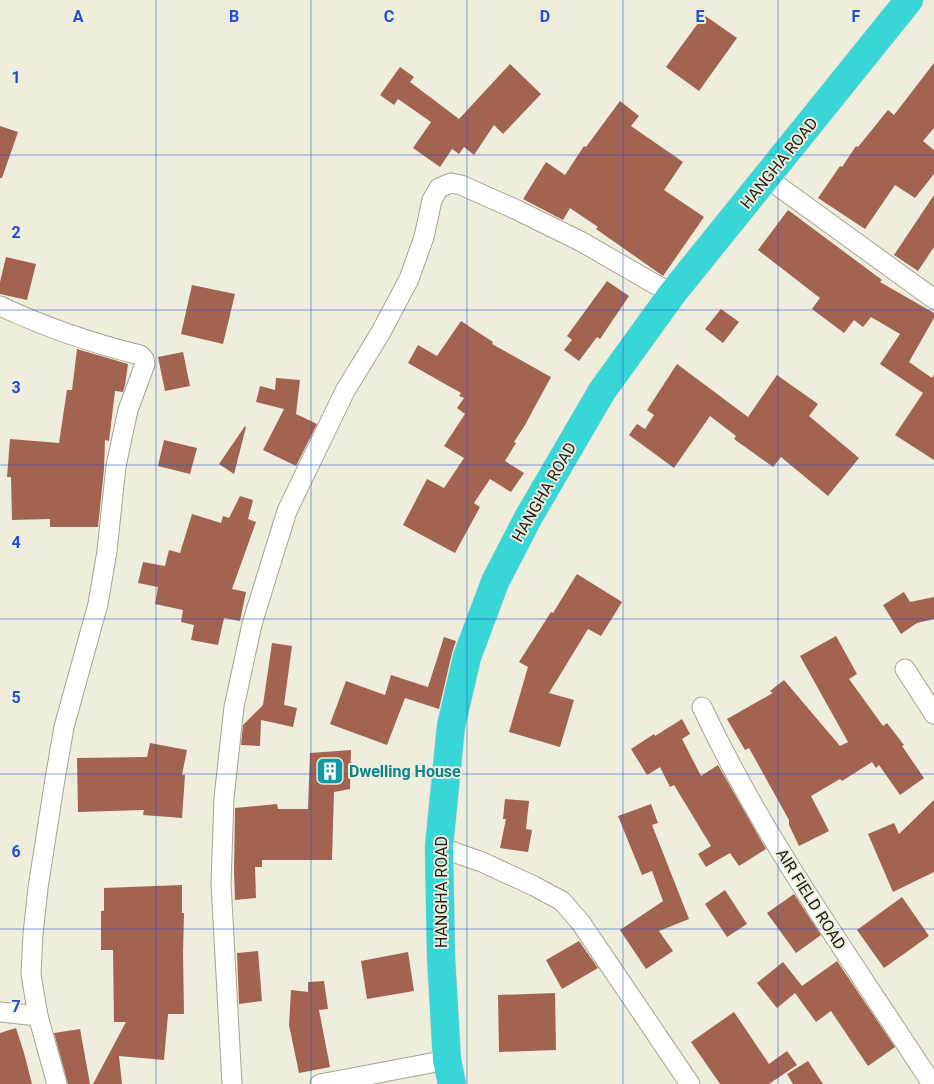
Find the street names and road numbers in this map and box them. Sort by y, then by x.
street label: HANGHA ROAD [736,114,822,212]
street label: HANGHA ROAD [508,439,580,545]
street label: HANGHA ROAD [432,836,451,948]
street label: AIR FIELD ROAD [772,845,850,953]

